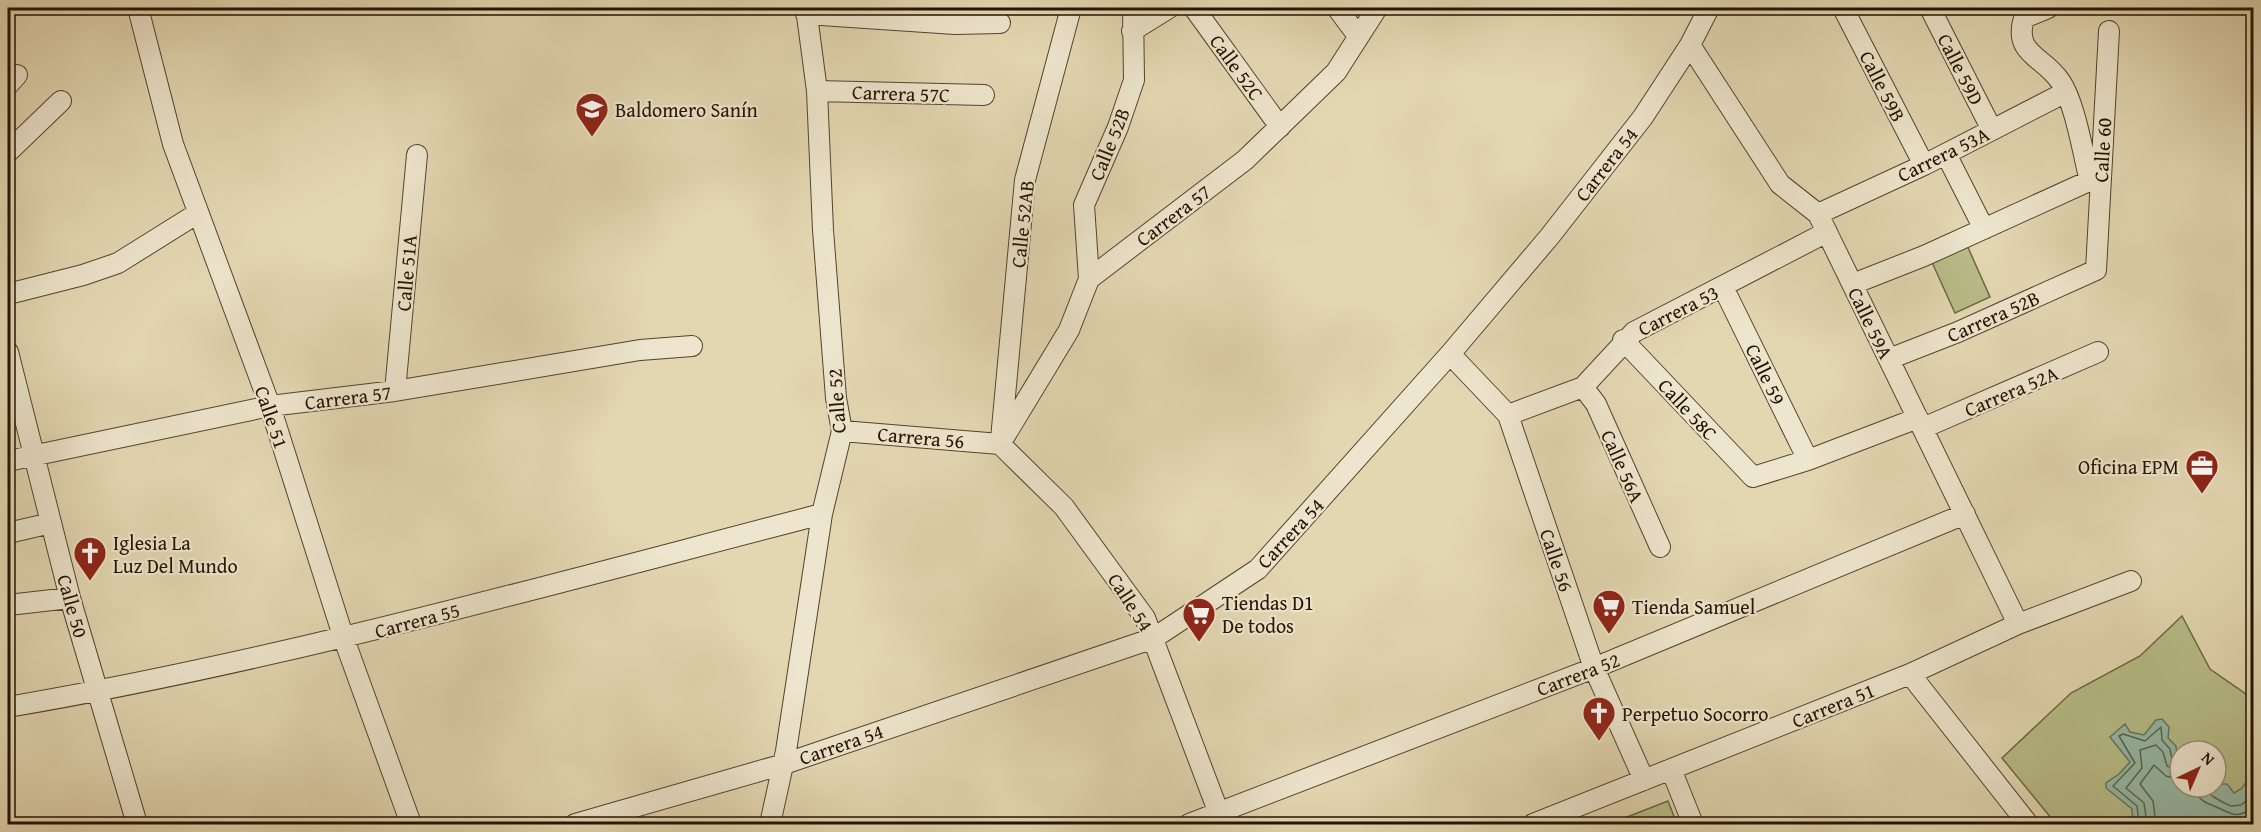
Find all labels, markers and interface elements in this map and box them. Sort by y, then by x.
street label: Calle 52C [1203,28,1271,106]
street label: Calle 59D [1931,28,1991,110]
street label: Calle 59B [1853,46,1913,126]
street label: Carrera 57C [852,77,951,109]
school or university icon: Baldomero Sanín [574,91,610,138]
place label: Baldomero Sanín [615,95,758,124]
street label: Calle 52B [1081,103,1137,185]
street label: Calle 60 [2086,117,2118,183]
street label: Carrera 53A [1892,119,1994,189]
street label: Carrera 54 [1568,121,1644,207]
street label: Carrera 57 [1130,177,1216,253]
street label: Calle 52AB [1003,179,1041,269]
street label: Calle 51A [388,234,424,312]
street label: Carrera 53 [1633,277,1723,343]
street label: Calle 59A [1841,282,1901,364]
street label: Carrera 52B [1942,283,2044,349]
street label: Calle 59 [1739,339,1793,409]
street label: Carrera 52A [1960,358,2062,424]
street label: Calle 52 [819,368,853,434]
street label: Calle 58C [1652,372,1724,447]
street label: Carrera 57 [303,377,393,417]
street label: Calle 51 [248,382,296,452]
street label: Carrera 56 [876,419,966,455]
street label: Calle 56A [1594,425,1652,507]
office icon: Oficina EPM [2184,448,2220,495]
place label: Oficina EPM [2078,452,2179,481]
street label: Carrera 54 [1250,491,1330,575]
street label: Calle 56 [1533,525,1581,595]
place label: Iglesia La Luz Del Mundo [113,528,238,580]
church icon: Iglesia La Luz Del Mundo [72,535,108,582]
street label: Calle 54 [1101,567,1161,637]
street label: Calle 50 [50,571,96,641]
place label: Tiendas D1 De todos [1222,588,1314,640]
supermarket icon: Tienda Samuel [1591,588,1627,635]
place label: Tienda Samuel [1632,592,1756,621]
street label: Carrera 55 [371,595,463,645]
supermarket icon: Tiendas D1 De todos [1181,596,1217,643]
street label: Carrera 52 [1532,645,1624,703]
street label: Carrera 51 [1787,675,1879,735]
church icon: Perpetuo Socorro [1581,695,1617,742]
place label: Perpetuo Socorro [1622,699,1768,728]
street label: Carrera 54 [795,716,887,772]
north arrow [2168,739,2228,799]
text: N [2196,746,2221,771]

